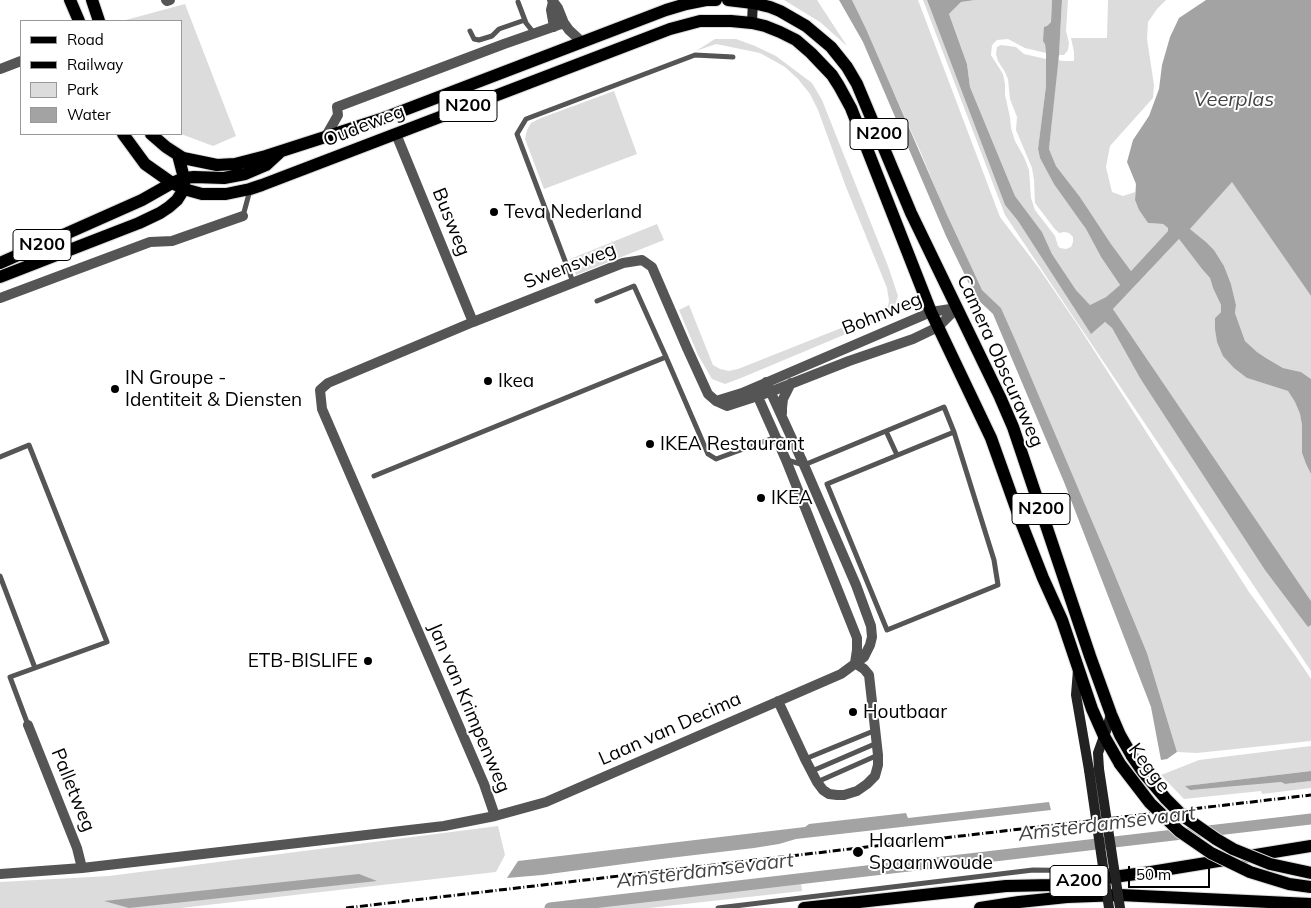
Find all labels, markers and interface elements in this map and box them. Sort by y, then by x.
legend [20,20,182,135]
text: Road [67,30,104,49]
text: Railway [67,55,123,74]
text: Park [67,80,99,99]
water label: Veerplas [1194,88,1274,112]
road number: N200 [439,90,497,122]
street label: Oudeweg [320,100,408,152]
text: Water [67,105,111,124]
road number: N200 [850,118,908,150]
street label: Busweg [427,185,475,259]
place label: Teva Nederland [504,201,642,223]
marker: Teva Nederland [488,206,500,218]
road number: N200 [13,230,71,260]
street label: Swensweg [521,238,619,294]
street label: Camera Obscuraweg [952,271,1048,451]
street label: Bohnweg [839,288,925,340]
place label: IN Groupe - Identiteit & Diensten [125,367,302,411]
place label: Ikea [498,370,534,392]
marker: Ikea [482,375,494,387]
marker: IN Groupe - Identiteit & Diensten [109,383,121,395]
place label: IKEA Restaurant [660,433,804,455]
marker: IKEA Restaurant [644,438,656,450]
place label: IKEA [771,487,813,509]
marker: IKEA [755,492,767,504]
road number: N200 [1012,494,1070,524]
street label: Jan van Krimpenweg [423,620,515,796]
place label: ETB-BISLIFE [248,650,358,672]
marker: ETB-BISLIFE [362,655,374,667]
street label: Laan van Decima [595,687,745,771]
place label: Houtbaar [863,701,947,723]
marker: Houtbaar [847,706,859,718]
street label: Kegge [1123,739,1175,797]
street label: Palletweg [46,745,100,835]
water label: Amsterdamsevaart [1017,801,1197,847]
place label: Haarlem Spaarnwoude [869,830,993,874]
marker: Haarlem Spaarnwoude [851,845,865,859]
water label: Amsterdamsevaart [615,848,795,894]
scale bar [1131,856,1214,888]
text: 50 m [1136,865,1171,884]
road number: A200 [1050,866,1108,896]

